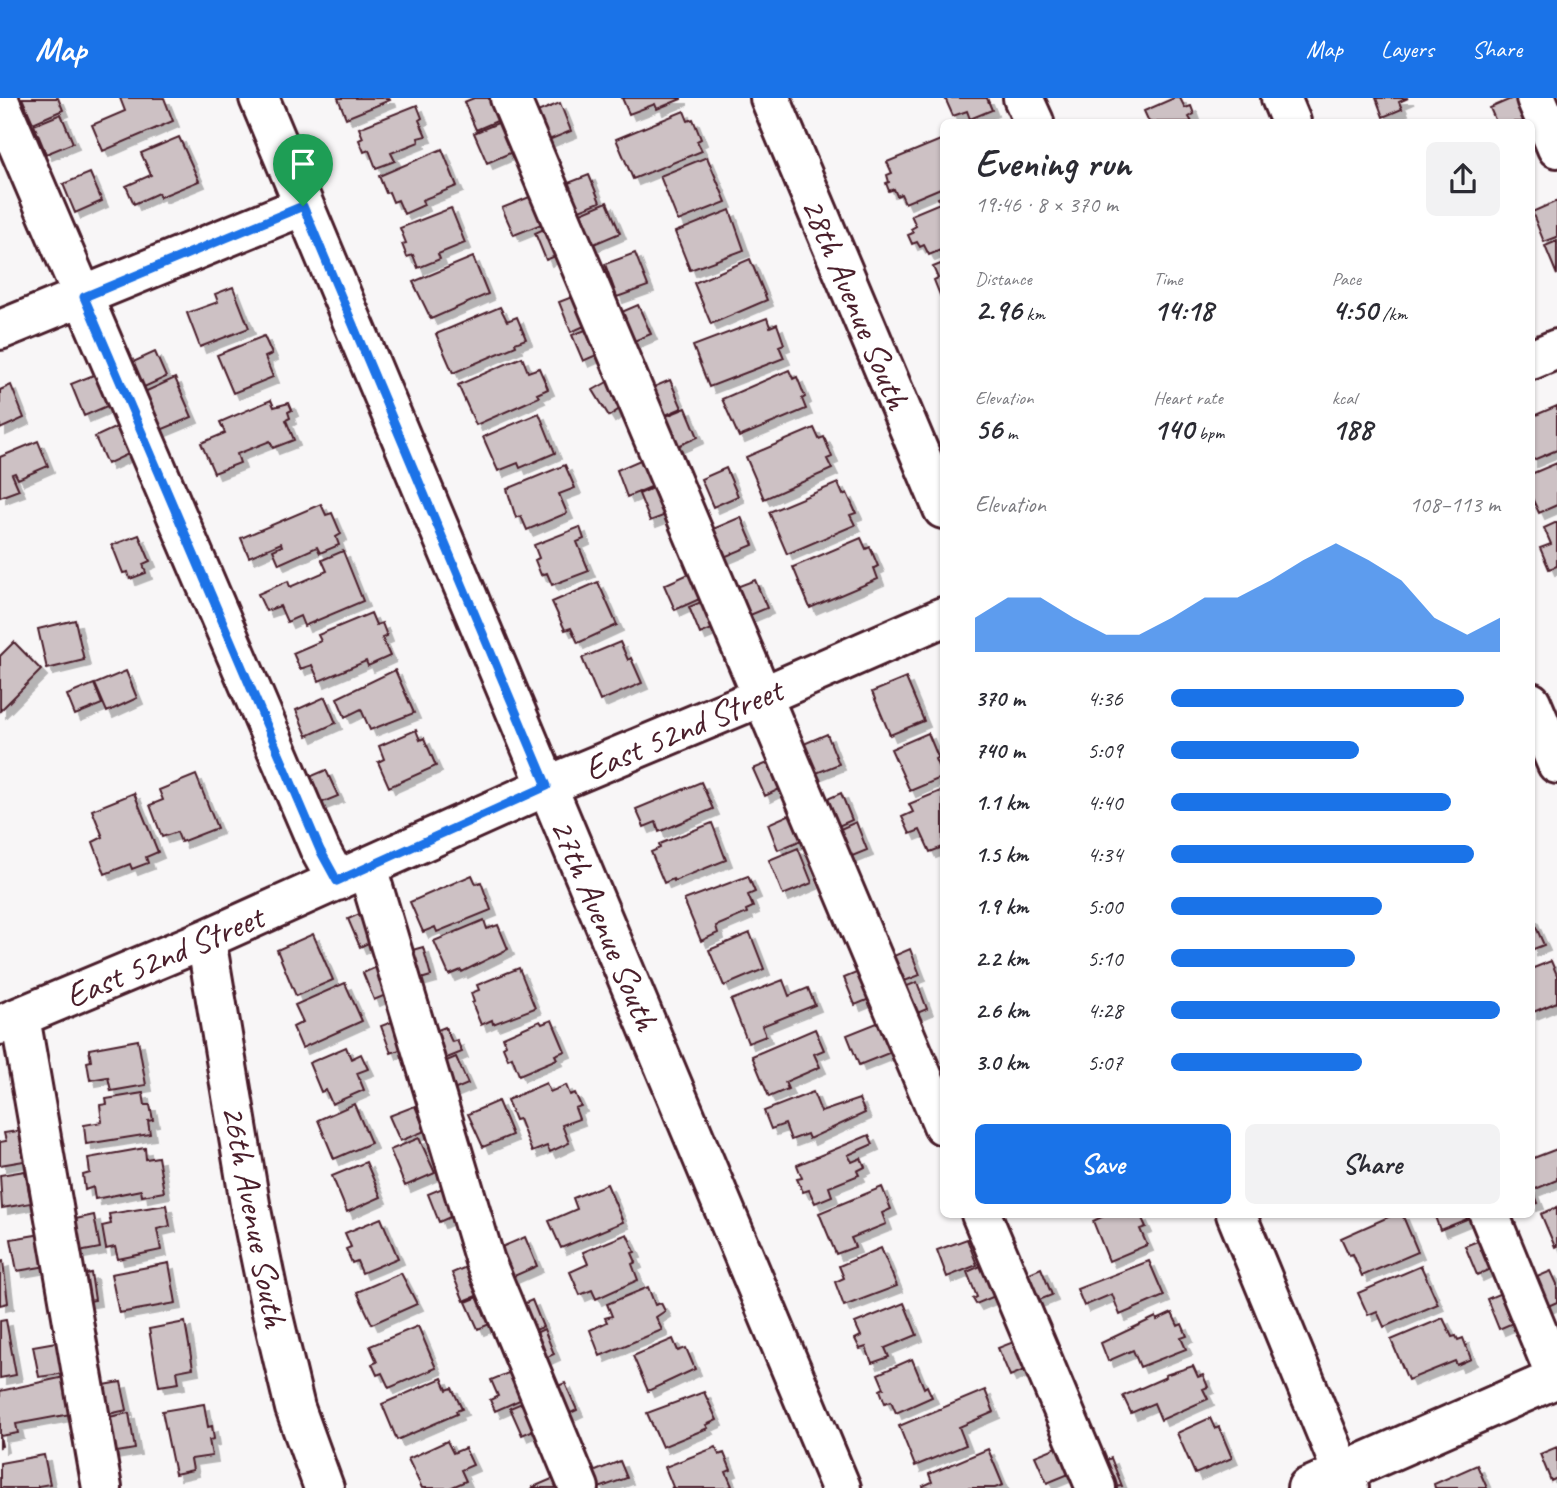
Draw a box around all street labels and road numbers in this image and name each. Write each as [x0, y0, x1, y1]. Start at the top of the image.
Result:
street label: 28th Avenue South [791, 190, 921, 418]
street label: East 52nd Street [577, 666, 792, 791]
street label: 27th Avenue South [540, 811, 670, 1039]
street label: East 52nd Street [58, 893, 273, 1018]
street label: 26th Avenue South [211, 1101, 299, 1333]

